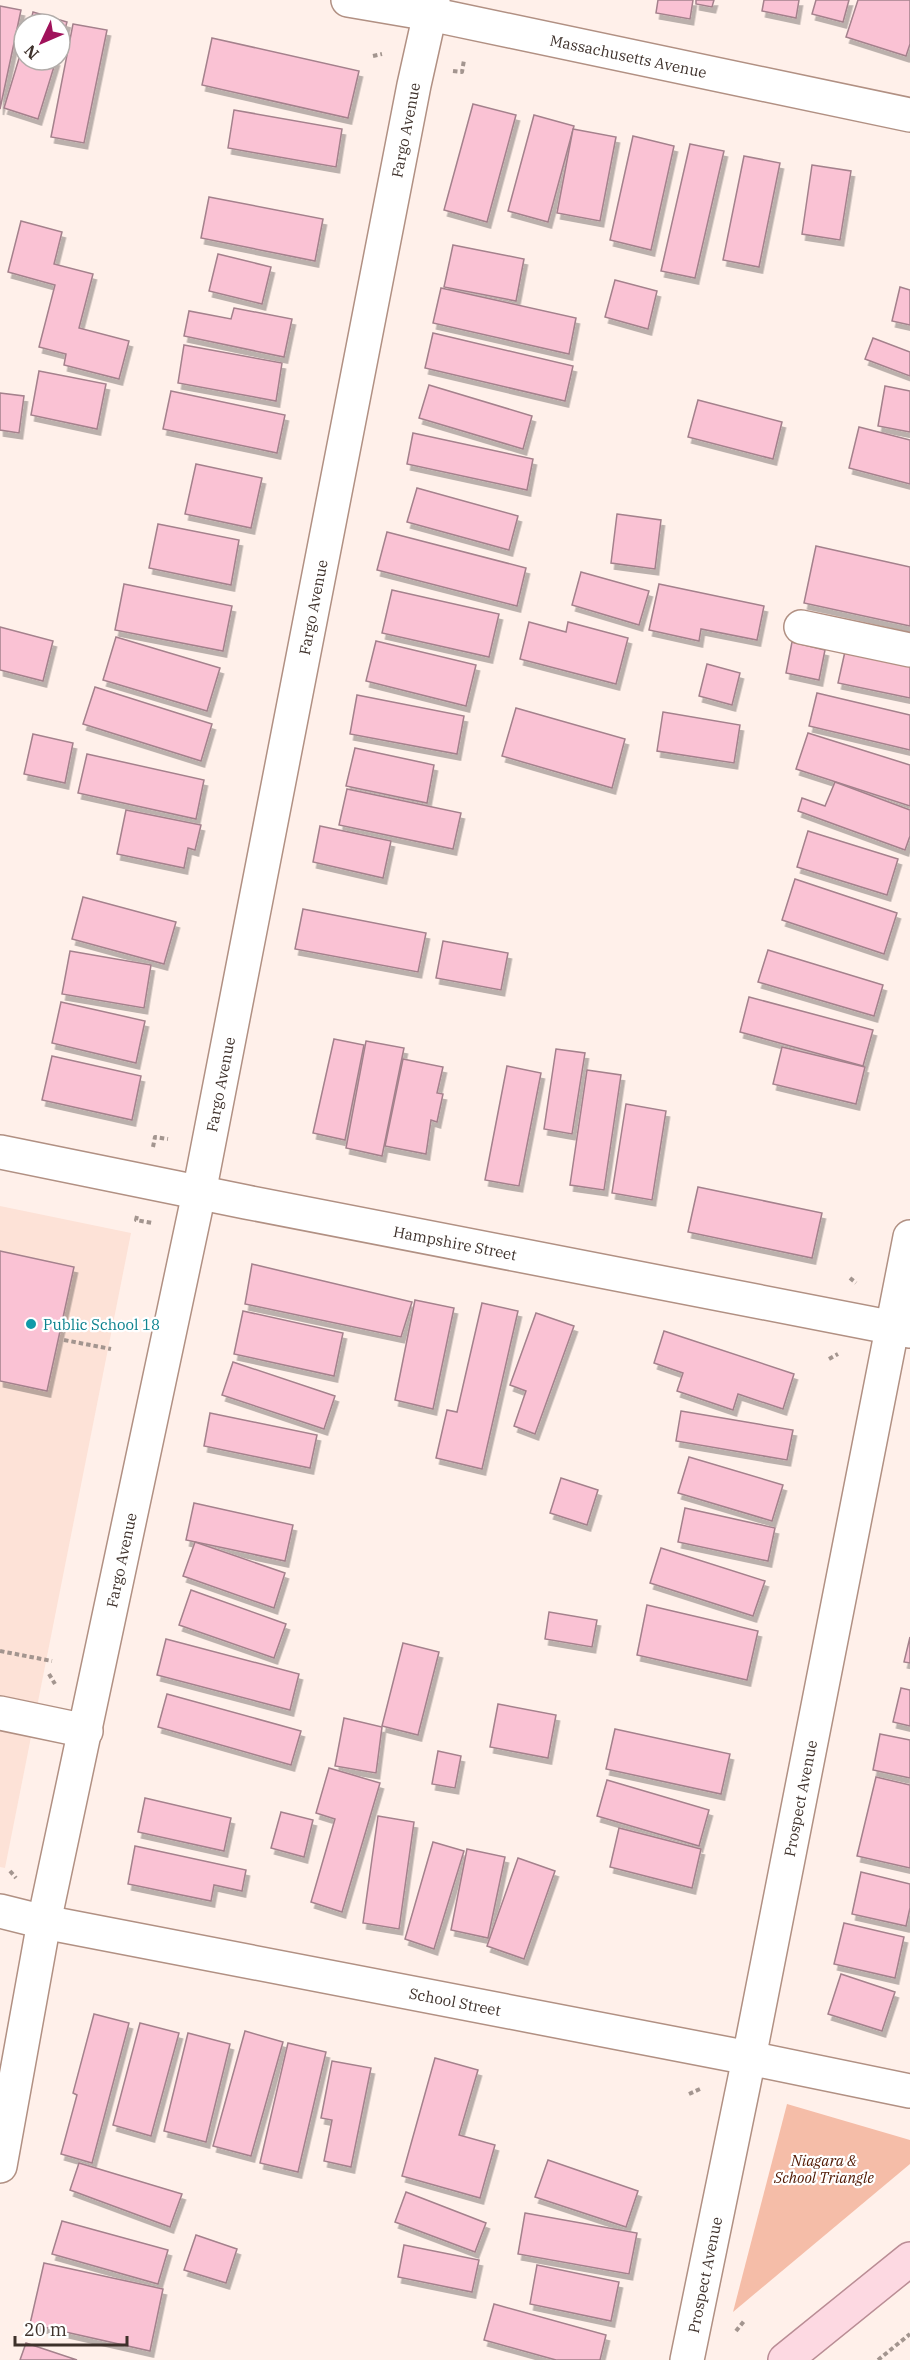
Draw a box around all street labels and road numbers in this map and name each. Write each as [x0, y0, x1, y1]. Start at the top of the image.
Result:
street label: Massachusetts Avenue [548, 30, 709, 82]
street label: Fargo Avenue [387, 81, 424, 179]
street label: Fargo Avenue [294, 558, 331, 656]
street label: Fargo Avenue [202, 1035, 239, 1133]
street label: Hampshire Street [392, 1221, 518, 1264]
street label: Fargo Avenue [102, 1511, 140, 1609]
street label: Prospect Avenue [779, 1738, 821, 1858]
street label: School Street [408, 1983, 503, 2019]
street label: Prospect Avenue [683, 2215, 726, 2335]

